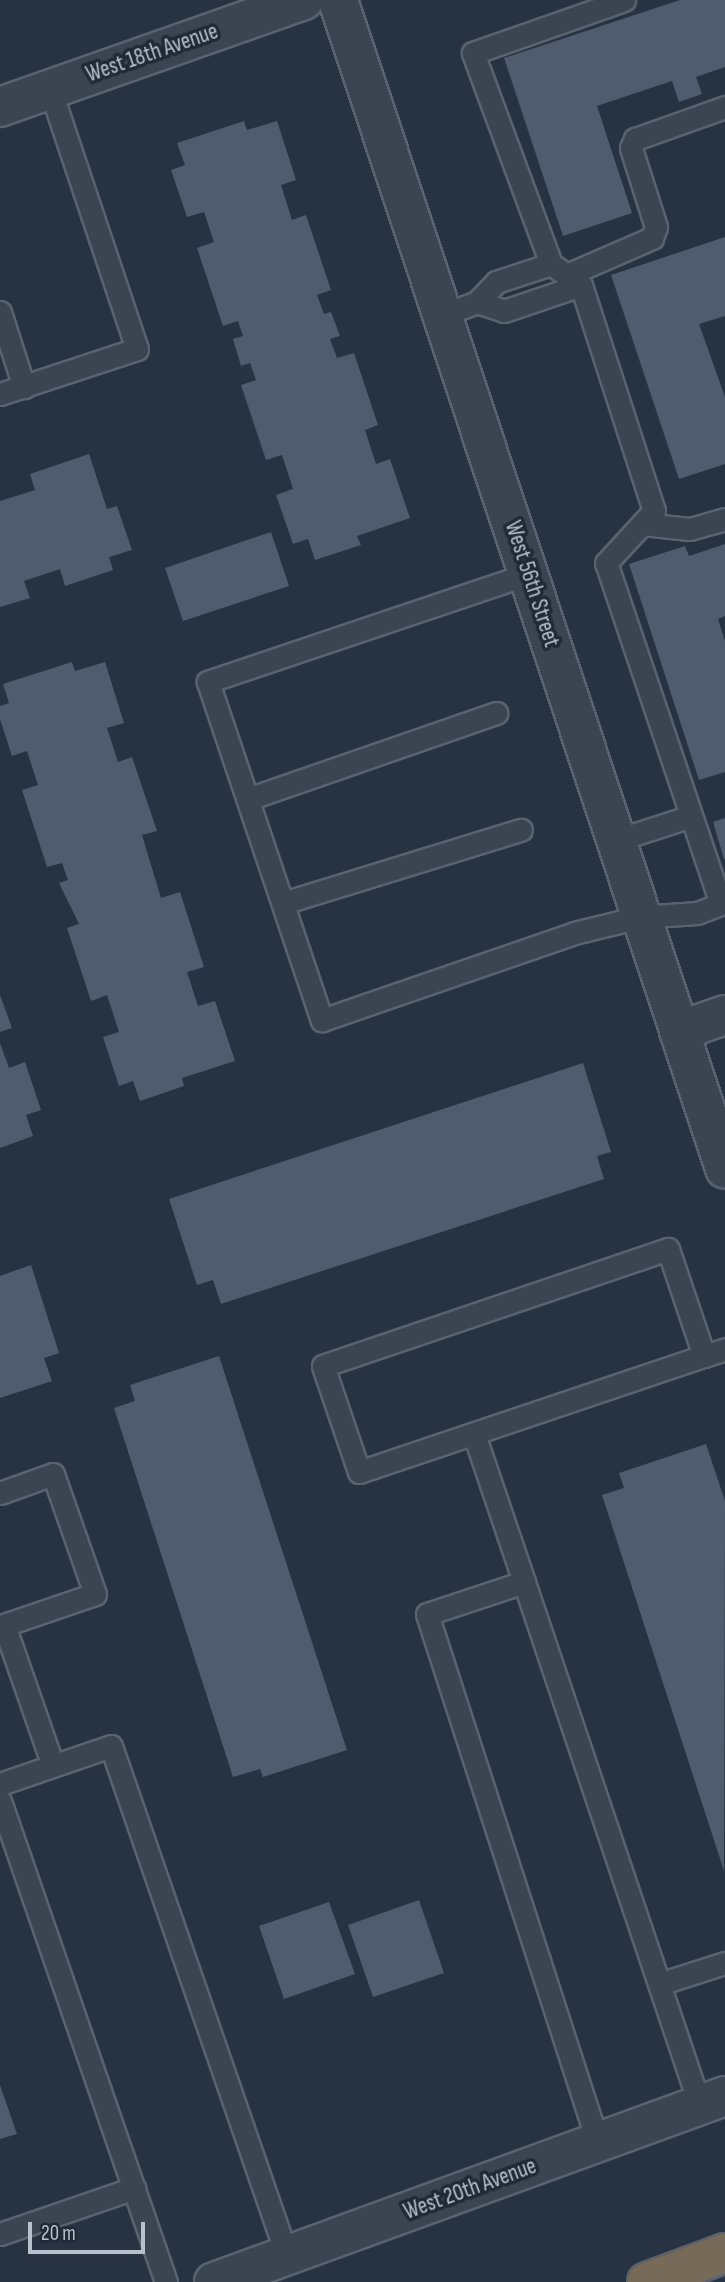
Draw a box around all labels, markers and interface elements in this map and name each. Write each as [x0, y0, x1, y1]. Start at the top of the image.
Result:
street label: West 18th Avenue [82, 18, 222, 88]
street label: West 56th Street [499, 517, 565, 651]
street label: West 20th Avenue [400, 2152, 540, 2226]
scale bar [32, 2208, 149, 2252]
text: 20 m [41, 2221, 76, 2246]

